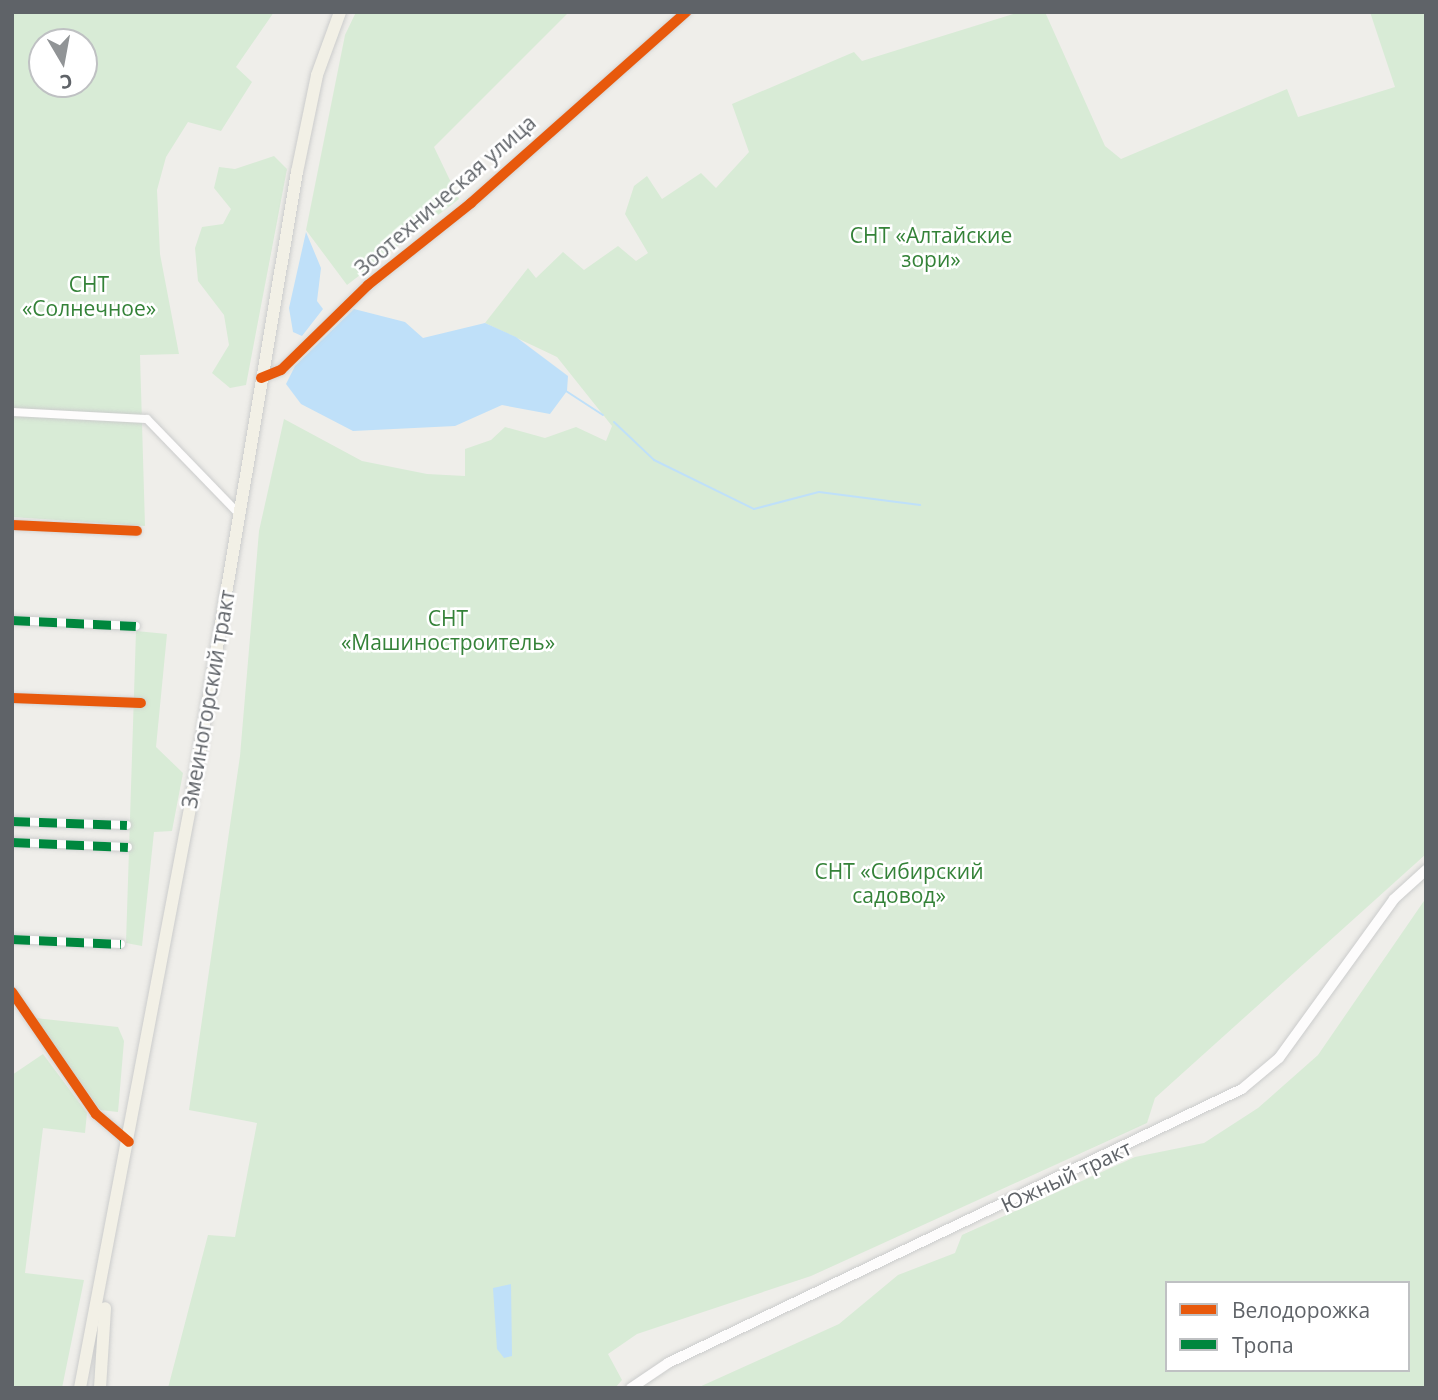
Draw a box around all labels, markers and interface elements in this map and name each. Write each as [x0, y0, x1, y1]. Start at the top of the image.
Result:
north arrow [28, 28, 98, 98]
text: С [58, 68, 75, 96]
street label: Зоотехническая улица [349, 109, 541, 281]
park label: СНТ «Алтайские зори» [850, 222, 1012, 272]
park label: СНТ «Солнечное» [22, 271, 156, 321]
street label: Змеиногорский тракт [176, 588, 240, 810]
park label: СНТ «Машиностроитель» [341, 605, 555, 655]
park label: СНТ «Сибирский садовод» [814, 858, 984, 908]
street label: Южный тракт [997, 1135, 1135, 1217]
legend [1165, 1281, 1410, 1372]
text: Велодорожка [1232, 1296, 1370, 1324]
text: Тропа [1232, 1331, 1294, 1359]

